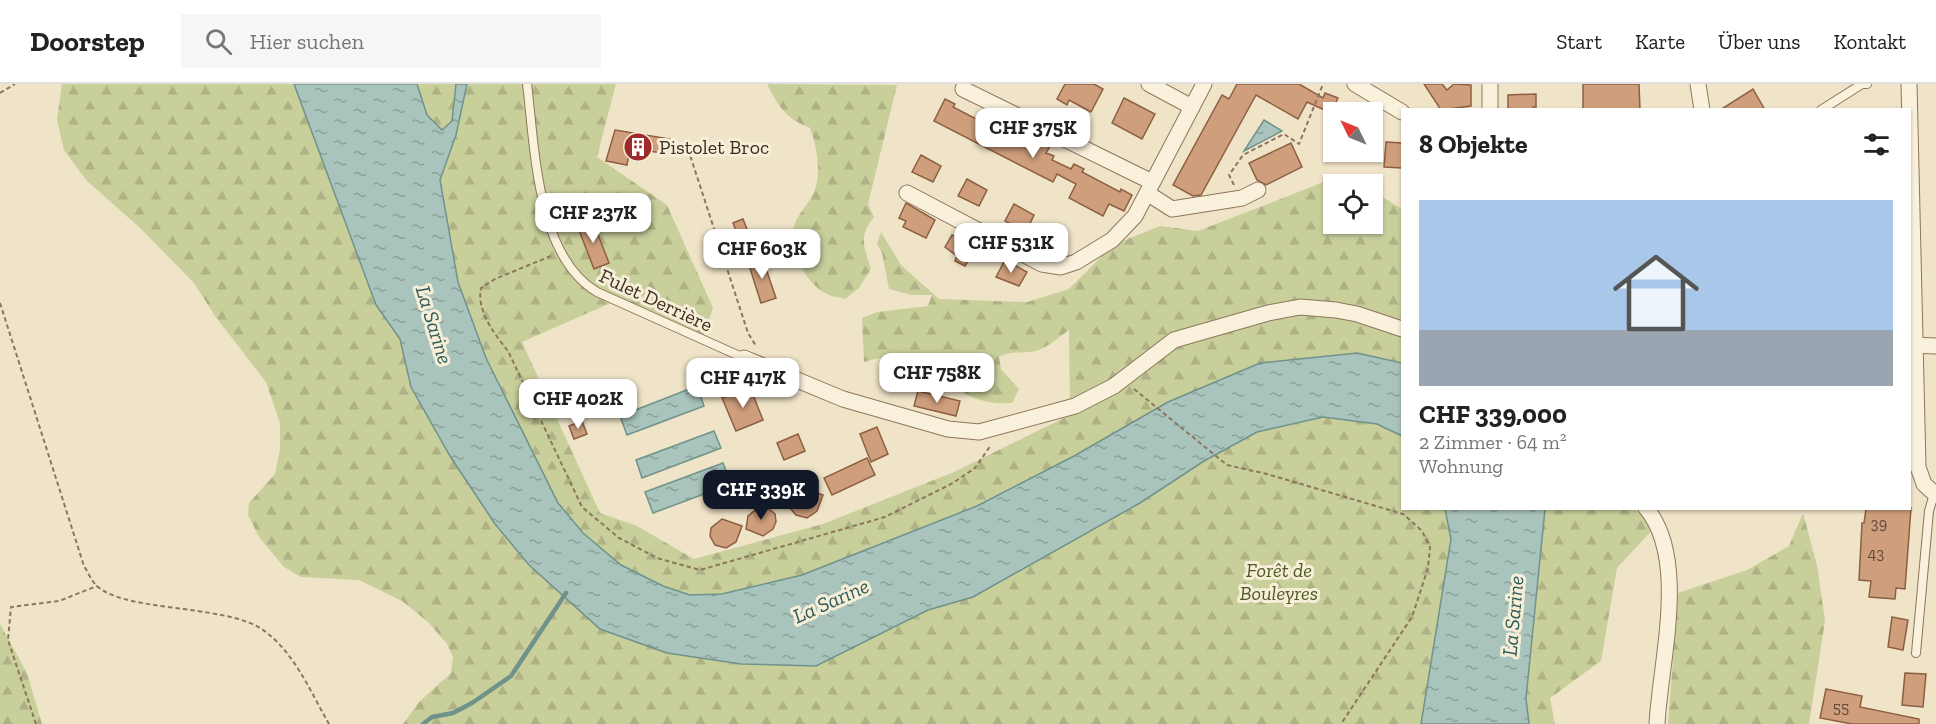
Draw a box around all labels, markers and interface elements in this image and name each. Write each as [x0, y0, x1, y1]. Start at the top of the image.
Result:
search box [181, 14, 601, 68]
text: Doorstep [30, 25, 145, 58]
icon: search [202, 25, 235, 58]
text: Hier suchen [250, 28, 364, 55]
text: Start [1556, 29, 1602, 54]
text: Karte [1635, 29, 1685, 54]
text: Über uns [1718, 29, 1800, 54]
text: Kontakt [1833, 29, 1906, 54]
north arrow [1323, 102, 1383, 162]
map controls [1323, 102, 1383, 234]
pin: CHF 375K [971, 108, 1095, 159]
text: CHF 375K [989, 115, 1077, 139]
text: 8 Objekte [1419, 128, 1527, 160]
icon: filters [1860, 128, 1893, 161]
building icon: Pistolet Broc [622, 131, 654, 163]
place label: Pistolet Broc [659, 135, 769, 159]
button: locate [1323, 174, 1383, 234]
pin: CHF 237K [531, 193, 655, 244]
text: CHF 237K [549, 200, 637, 224]
pin: CHF 531K [949, 223, 1073, 274]
pin: CHF 603K [700, 229, 824, 280]
text: CHF 531K [968, 230, 1054, 254]
text: CHF 603K [717, 236, 807, 260]
icon: home [1602, 239, 1710, 347]
street label: Fulet Derrière [596, 263, 716, 337]
water label: La Sarine [411, 283, 458, 367]
pin: CHF 758K [875, 353, 999, 404]
pin: CHF 417K [681, 358, 805, 409]
text: CHF 758K [893, 360, 981, 384]
text: CHF 417K [700, 365, 786, 389]
pin: CHF 402K [516, 379, 640, 430]
text: CHF 402K [533, 386, 623, 410]
text: CHF 339,000 [1419, 398, 1567, 430]
text: 2 Zimmer · 64 m² [1419, 430, 1567, 454]
text: Wohnung [1419, 454, 1503, 478]
pin: CHF 339K [699, 470, 823, 521]
text: CHF 339K [717, 477, 805, 501]
house number: 39 [1871, 514, 1887, 533]
house number: 43 [1868, 544, 1884, 563]
park label: Forêt de Bouleyres [1240, 558, 1318, 605]
water label: La Sarine [789, 573, 873, 628]
water label: La Sarine [1497, 575, 1528, 657]
house number: 55 [1833, 698, 1849, 717]

